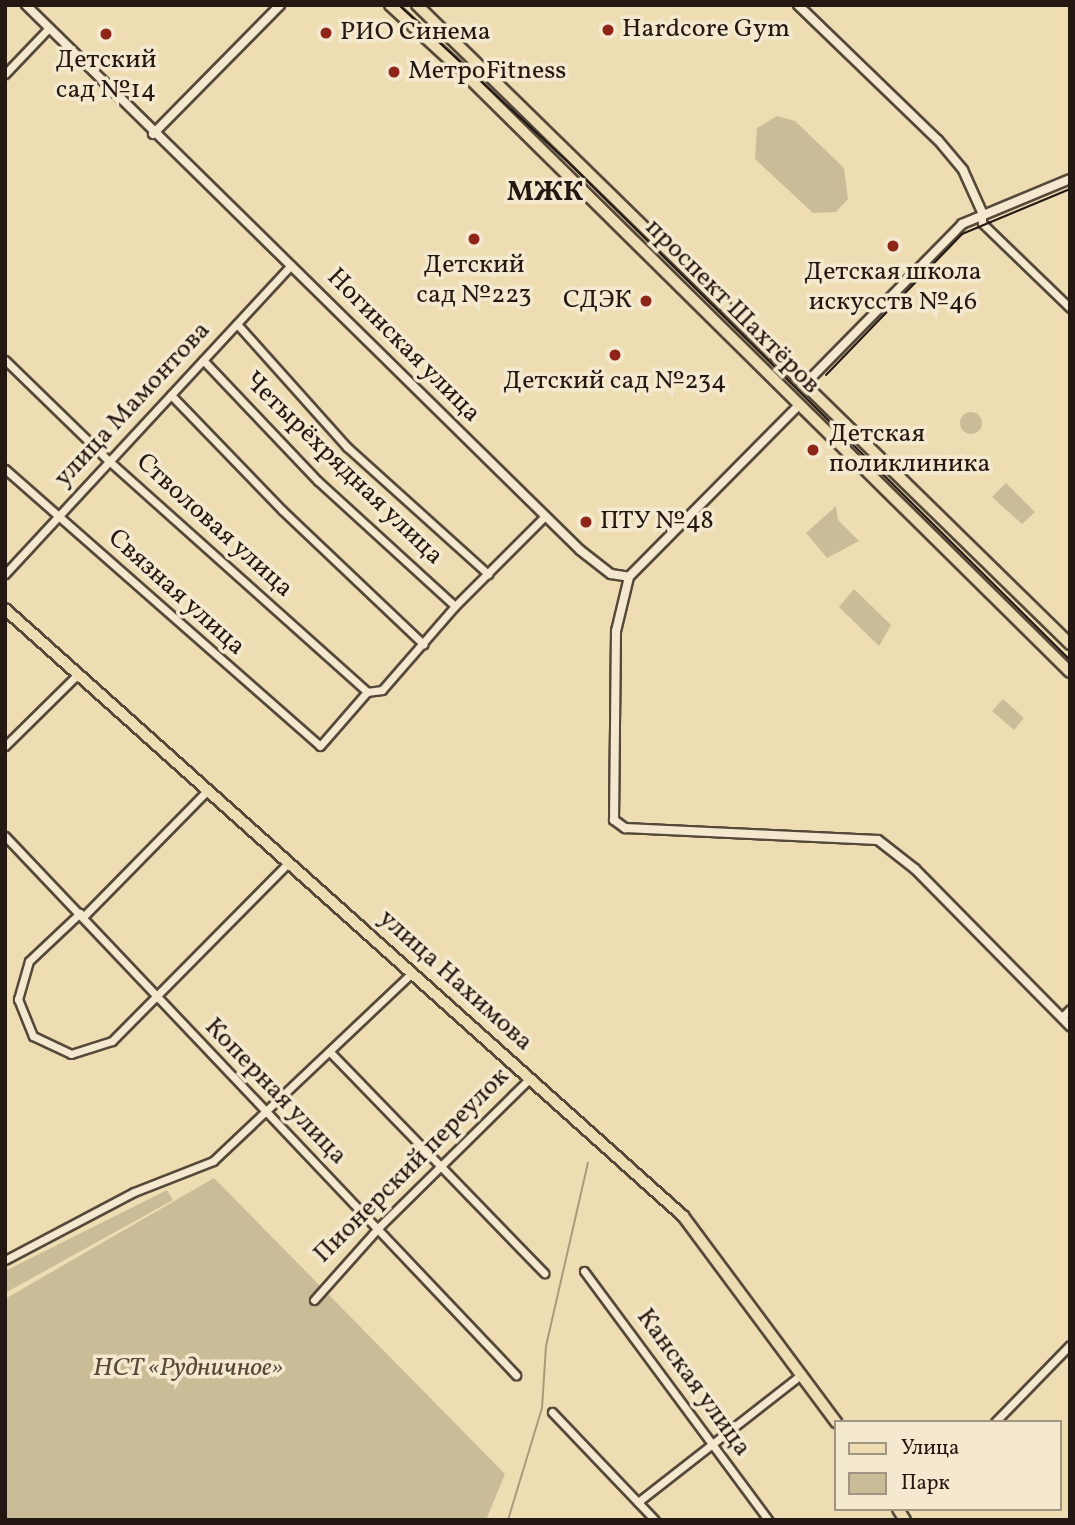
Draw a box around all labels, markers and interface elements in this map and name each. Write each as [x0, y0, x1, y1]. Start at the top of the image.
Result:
place label: Hardcore Gym [622, 14, 790, 46]
place label: РИО Синема [340, 17, 491, 49]
marker: Hardcore Gym [600, 22, 616, 38]
marker: РИО Синема [318, 25, 334, 41]
marker: Детский сад №14 [98, 26, 114, 42]
place label: Детский сад №14 [55, 45, 157, 106]
place label: МетроFitness [408, 56, 566, 88]
marker: МетроFitness [386, 64, 402, 80]
district label: МЖК [507, 176, 583, 210]
street label: проспект Шахтёров [638, 213, 826, 401]
marker: Детский сад №223 [466, 231, 482, 247]
marker: Детская школа искусств №46 [885, 238, 901, 254]
place label: Детский сад №223 [416, 250, 532, 312]
place label: Детская школа искусств №46 [804, 257, 982, 318]
street label: Ногинская улица [319, 262, 487, 430]
place label: СДЭК [563, 285, 632, 317]
marker: СДЭК [638, 293, 654, 309]
street label: улица Мамонтова [48, 316, 218, 494]
marker: Детский сад №234 [607, 347, 623, 363]
street label: Четырёхрядная улица [237, 366, 449, 572]
place label: Детский сад №234 [503, 366, 727, 398]
place label: Детская поликлиника [829, 419, 990, 480]
marker: Детская поликлиника [803, 440, 823, 460]
street label: Стволовая улица [129, 447, 299, 605]
place label: ПТУ №48 [600, 506, 714, 538]
marker: ПТУ №48 [578, 514, 594, 530]
street label: Связная улица [101, 523, 251, 663]
street label: улица Нахимова [371, 903, 539, 1059]
street label: Коперная улица [197, 1012, 353, 1172]
street label: Пионерский переулок [308, 1062, 516, 1270]
street label: Канская улица [629, 1303, 757, 1463]
park label: НСТ «Рудничное» [93, 1353, 283, 1385]
legend [834, 1420, 1061, 1511]
text: Улица [901, 1434, 959, 1463]
text: Парк [901, 1469, 950, 1498]

